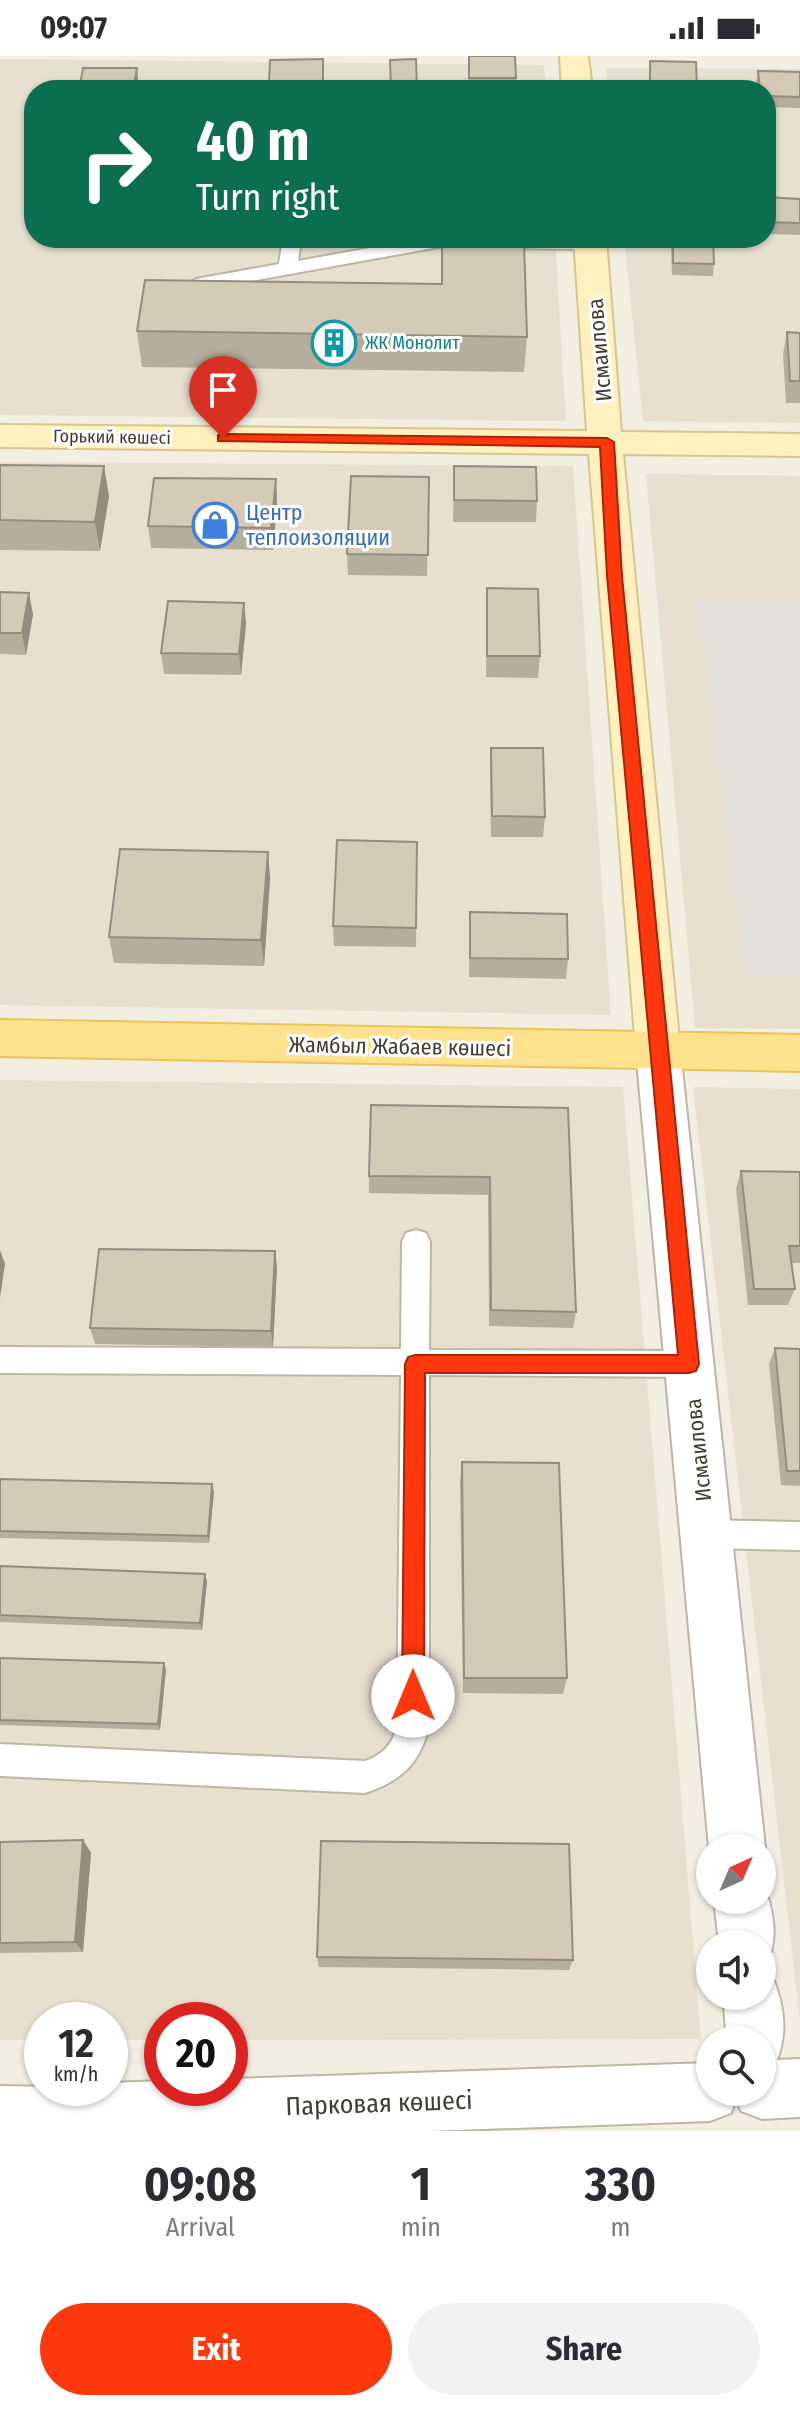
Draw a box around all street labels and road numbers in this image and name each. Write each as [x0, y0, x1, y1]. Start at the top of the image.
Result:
street label: Исмаилова [582, 297, 617, 403]
street label: Горький көшесі [53, 425, 171, 449]
street label: Жамбыл Жабаев көшесі [289, 1031, 511, 1062]
street label: Исмаилова [680, 1397, 717, 1503]
street label: Парковая көшесі [285, 2085, 473, 2122]

